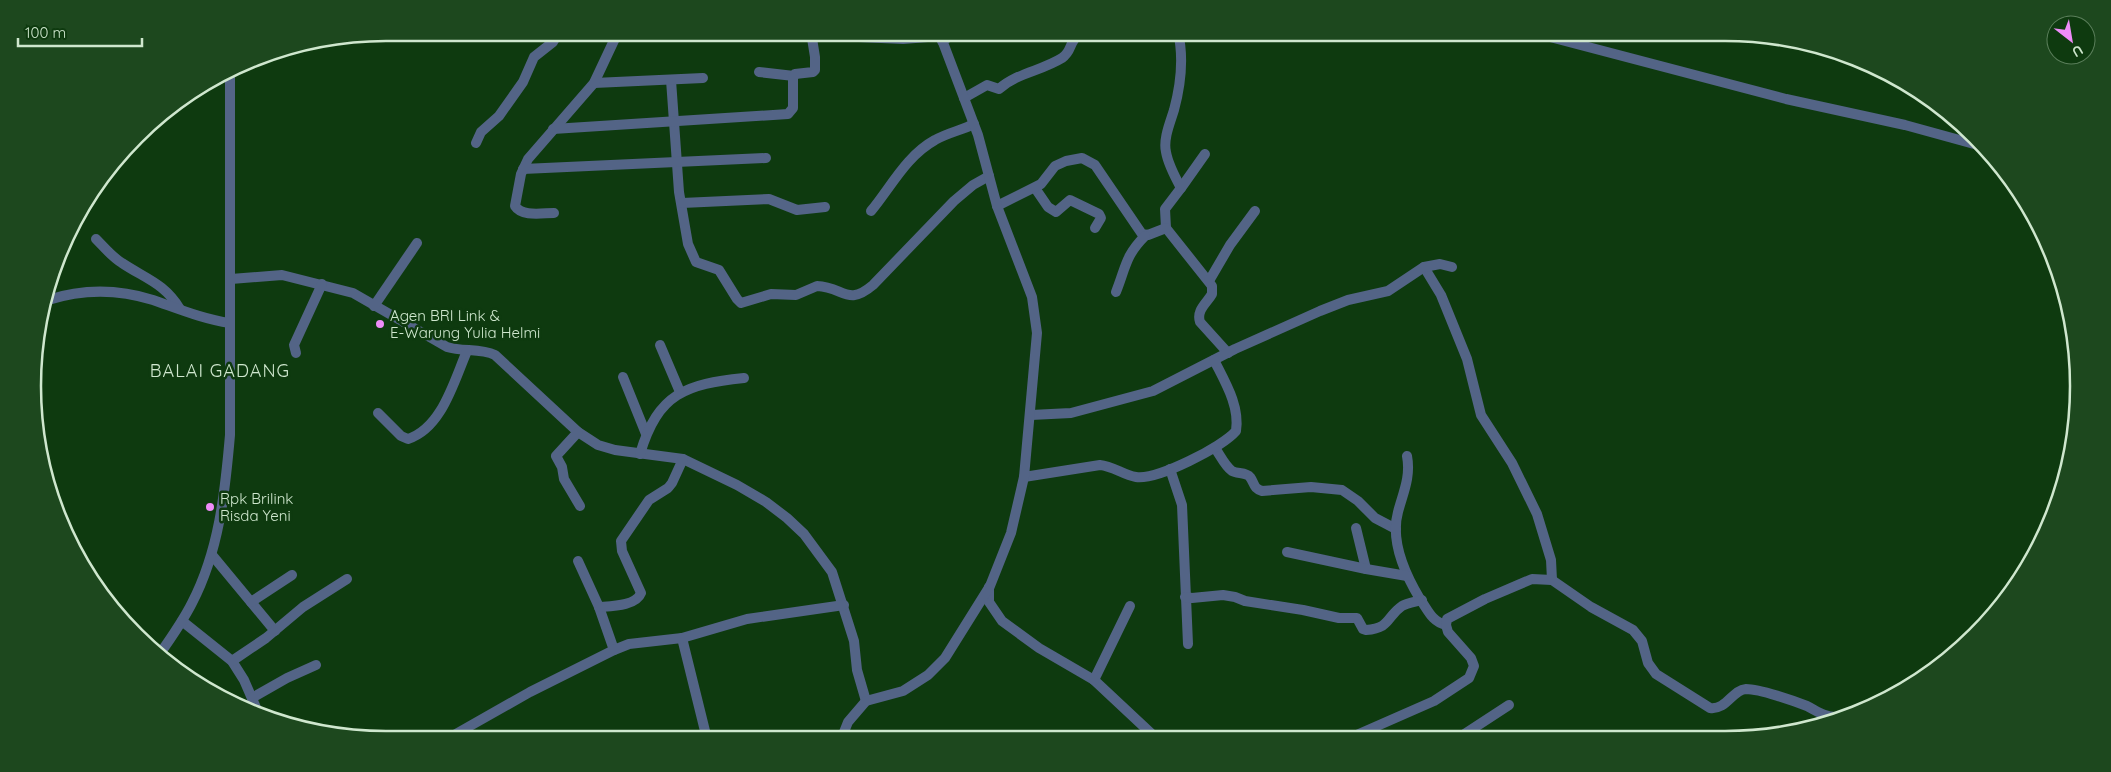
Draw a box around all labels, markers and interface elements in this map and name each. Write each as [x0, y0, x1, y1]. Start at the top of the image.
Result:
scale bar [18, 15, 141, 47]
north arrow [2046, 15, 2096, 65]
text: 100 m [25, 23, 66, 42]
text: U [2069, 41, 2087, 61]
place label: Agen BRI Link & E-Warung Yulia Helmi [390, 306, 540, 342]
marker: Agen BRI Link & E-Warung Yulia Helmi [374, 318, 386, 330]
district label: BALAI GADANG [150, 359, 290, 382]
place label: Rpk Brilink Risda Yeni [220, 489, 293, 525]
marker: Rpk Brilink Risda Yeni [204, 501, 216, 513]

